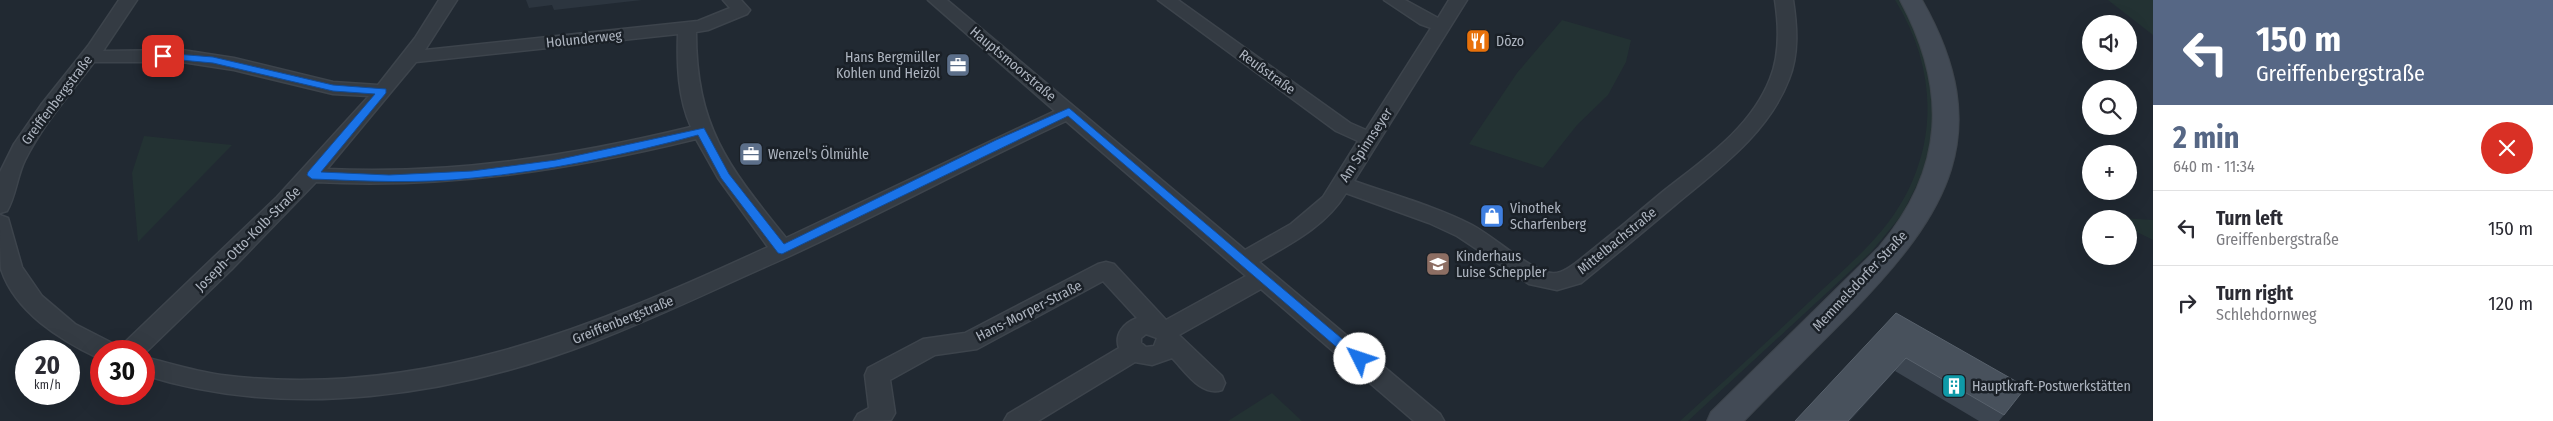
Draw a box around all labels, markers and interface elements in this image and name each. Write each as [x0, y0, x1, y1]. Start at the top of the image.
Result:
map controls [2082, 15, 2137, 265]
button: sound [2082, 15, 2137, 70]
text: 150 m [2256, 18, 2341, 60]
icon: left [2173, 20, 2238, 85]
street label: Hauptsmoorstraße [966, 23, 1060, 105]
street label: Holunderweg [545, 27, 623, 51]
restaurant icon: Dōzo [1465, 28, 1491, 54]
place label: Dōzo [1496, 33, 1524, 50]
pin [142, 35, 184, 77]
icon: arrive [149, 42, 177, 70]
street label: Reußstraße [1236, 46, 1299, 98]
place label: Hans Bergmüller Kohlen und Heizöl [836, 49, 940, 82]
street label: Greiffenbergstraße [18, 52, 96, 148]
office icon: Hans Bergmüller Kohlen und Heizöl [945, 52, 971, 78]
text: Greiffenbergstraße [2256, 60, 2425, 87]
button: search [2082, 80, 2137, 135]
street label: Am Spinnseyer [1336, 105, 1396, 185]
text: 2 min [2173, 120, 2240, 156]
button: close [2481, 122, 2533, 174]
office icon: Wenzel's Ölmühle [738, 141, 764, 167]
place label: Wenzel's Ölmühle [768, 145, 869, 163]
button: + [2082, 145, 2137, 200]
text: 640 m · 11:34 [2173, 157, 2255, 176]
street label: Joseph-Otto-Kolb-Straße [192, 183, 304, 295]
place label: Vinothek Scharfenberg [1510, 200, 1587, 233]
shop icon: Vinothek Scharfenberg [1479, 203, 1505, 229]
street label: Mittelbachstraße [1574, 204, 1660, 278]
text: Turn left [2216, 207, 2283, 230]
button: − [2082, 210, 2137, 265]
icon: left [2173, 214, 2201, 242]
text: 150 m [2488, 217, 2533, 240]
street label: Memmelsdorfer Straße [1809, 227, 1911, 335]
text: Greiffenbergstraße [2216, 230, 2339, 249]
place label: Kinderhaus Luise Scheppler [1456, 248, 1547, 281]
school or university icon: Kinderhaus Luise Scheppler [1425, 251, 1451, 277]
street label: Hans-Morper-Straße [973, 277, 1085, 345]
text: Turn right [2216, 282, 2293, 305]
icon: right [2173, 289, 2201, 317]
street label: Greiffenbergstraße [570, 292, 676, 348]
text: 120 m [2488, 292, 2533, 315]
text: Schlehdornweg [2216, 305, 2317, 324]
position arrow [1333, 332, 1385, 384]
speed limit sign: 30 [90, 340, 155, 405]
text: 20 [35, 351, 60, 381]
building icon: Hauptkraft-Postwerkstätten [1941, 373, 1967, 399]
text: km/h [34, 378, 61, 392]
place label: Hauptkraft-Postwerkstätten [1972, 378, 2131, 395]

